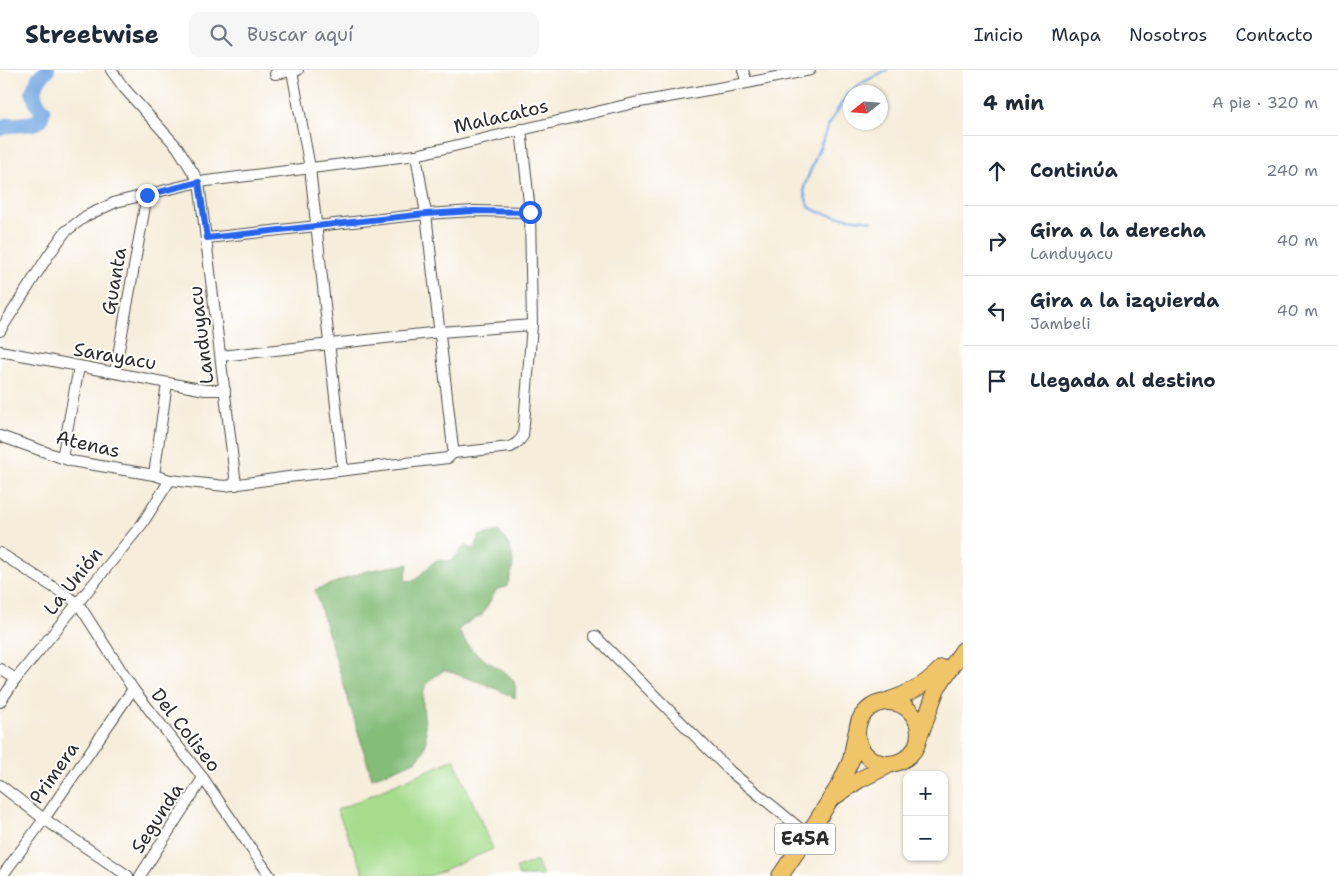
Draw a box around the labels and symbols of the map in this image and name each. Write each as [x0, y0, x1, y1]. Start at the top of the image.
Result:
north arrow [843, 85, 888, 130]
street label: Malacatos [451, 93, 551, 139]
route end [136, 184, 159, 207]
route start [519, 201, 542, 224]
street label: Guanta [96, 245, 132, 317]
street label: Landuyacu [183, 284, 219, 386]
street label: Sarayacu [72, 336, 158, 376]
street label: Atenas [54, 425, 122, 463]
street label: La Unión [38, 542, 108, 620]
street label: Del Coliseo [146, 683, 226, 777]
street label: Primera [24, 737, 85, 809]
street label: Segunda [125, 778, 189, 858]
road number: E45A [775, 824, 835, 854]

